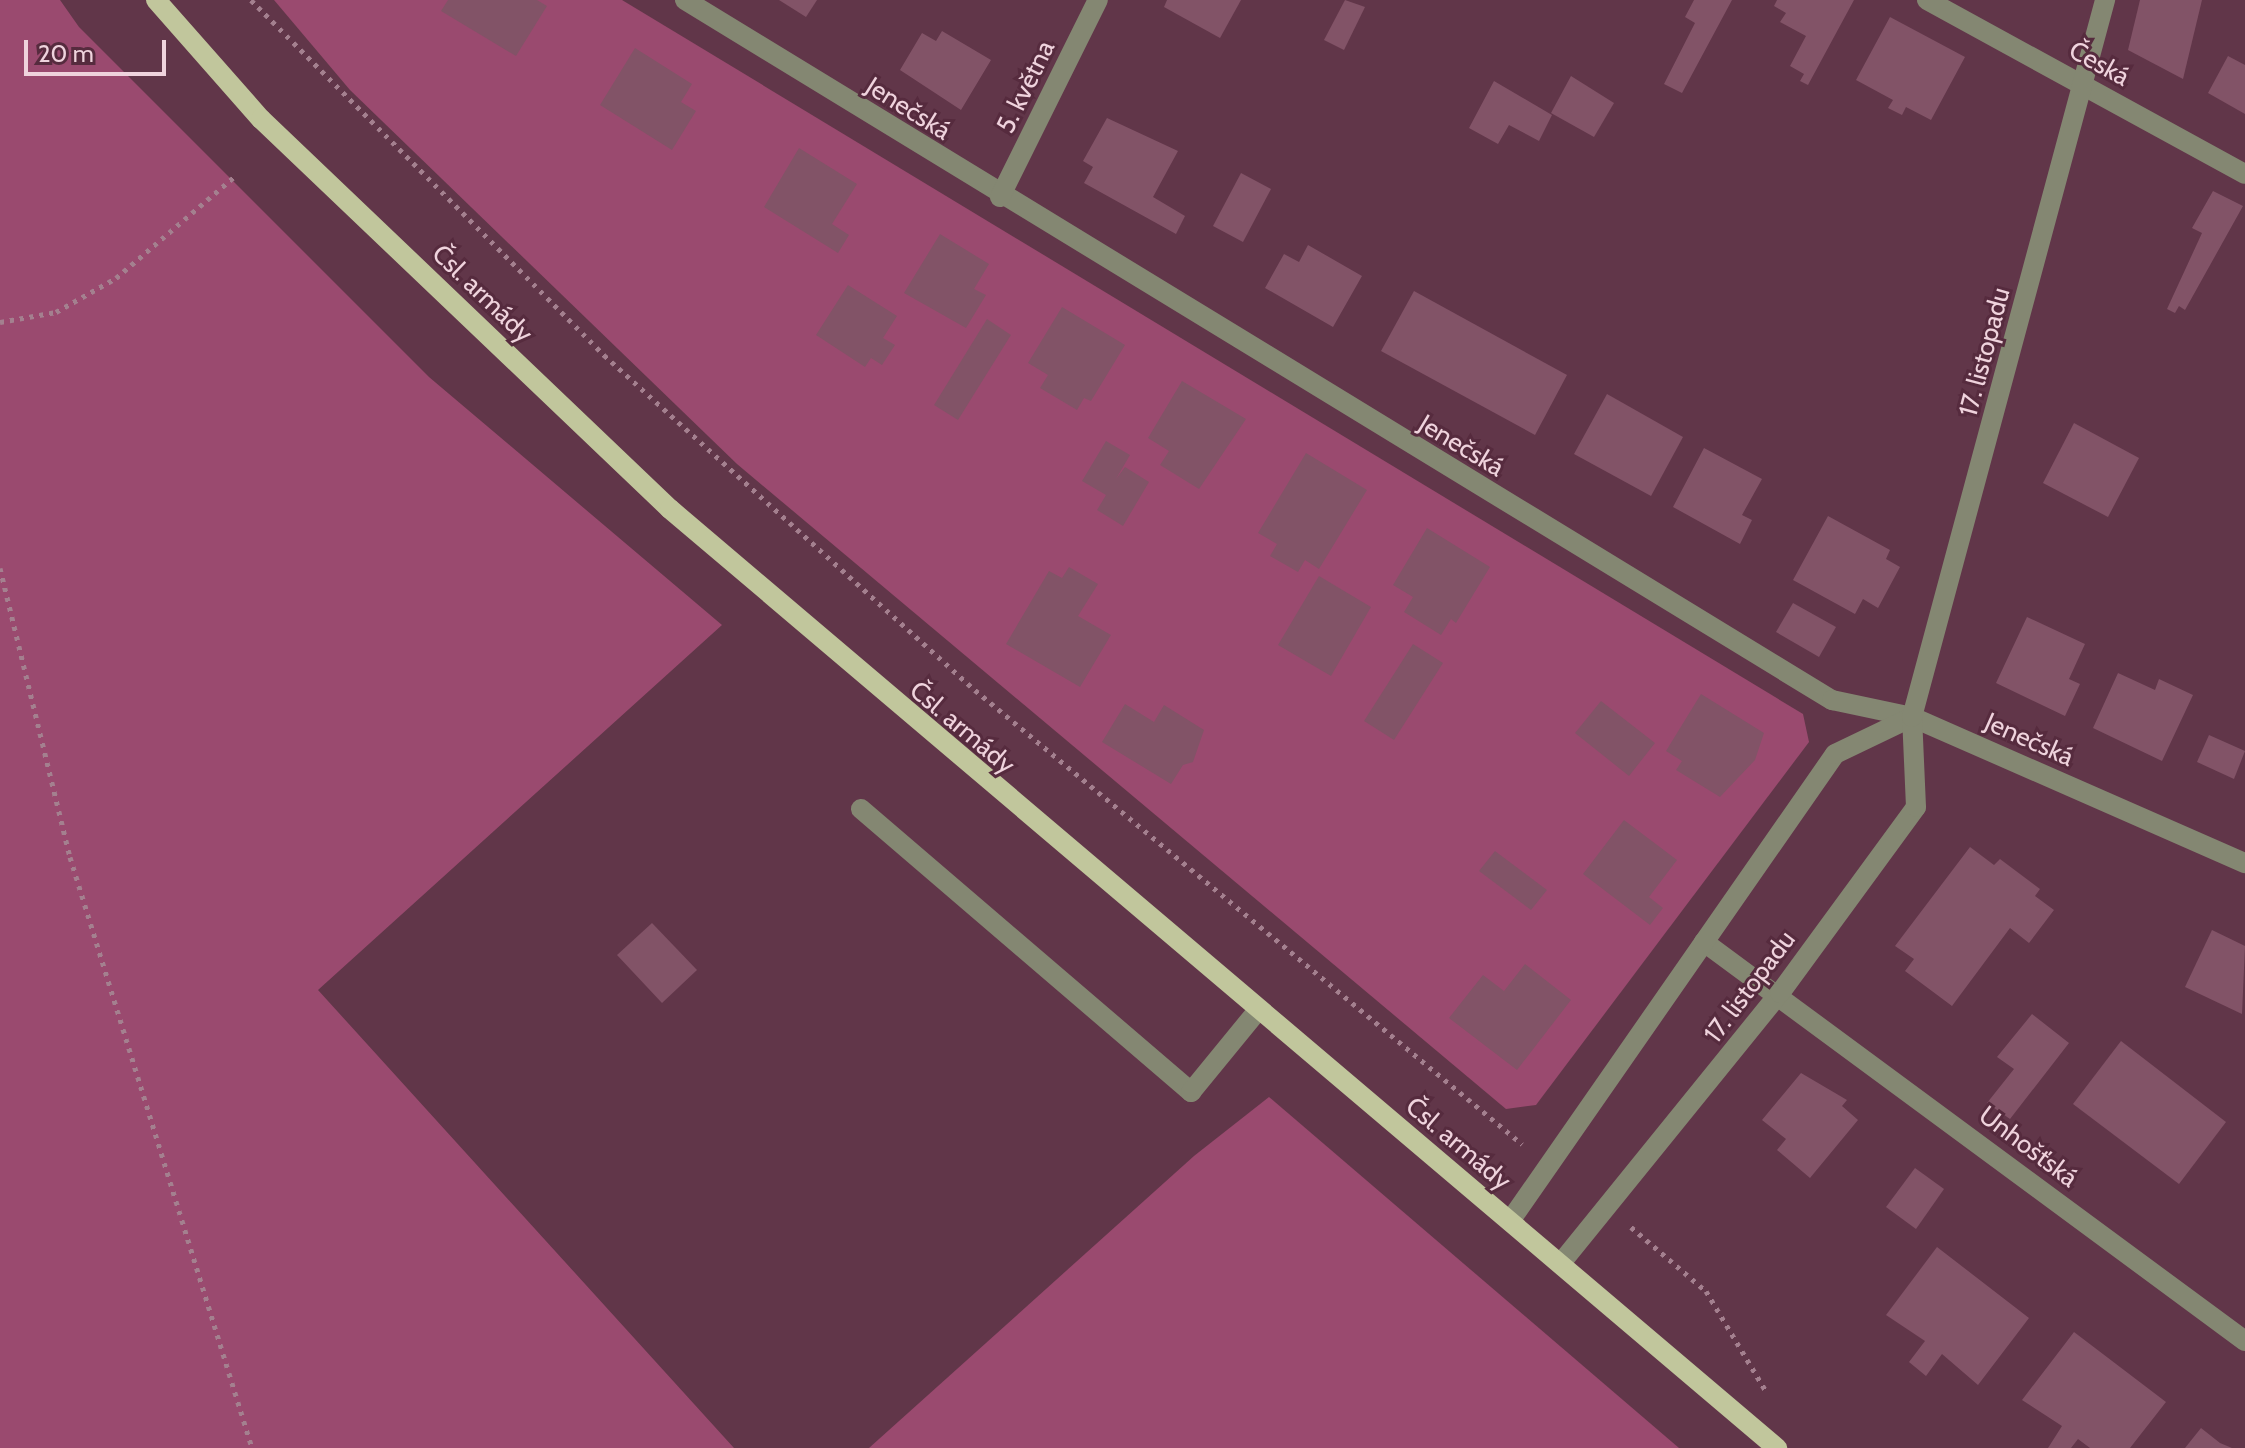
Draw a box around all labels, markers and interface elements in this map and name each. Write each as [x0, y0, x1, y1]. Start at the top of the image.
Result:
scale bar [28, 24, 170, 74]
street label: Česká [2063, 35, 2135, 93]
street label: 5. května [990, 36, 1062, 138]
text: 20 m [38, 39, 94, 68]
street label: Jenečská [860, 71, 956, 147]
street label: Čsl. armády [425, 238, 539, 350]
street label: 17. listopadu [1953, 284, 2017, 420]
street label: Jenečská [1413, 408, 1509, 484]
street label: Čsl. armády [903, 675, 1021, 781]
street label: Jenečská [1980, 707, 2078, 773]
street label: 17. listopadu [1698, 925, 1802, 1049]
street label: Čsl. armády [1399, 1091, 1517, 1197]
street label: Unhošťská [1972, 1100, 2084, 1194]

